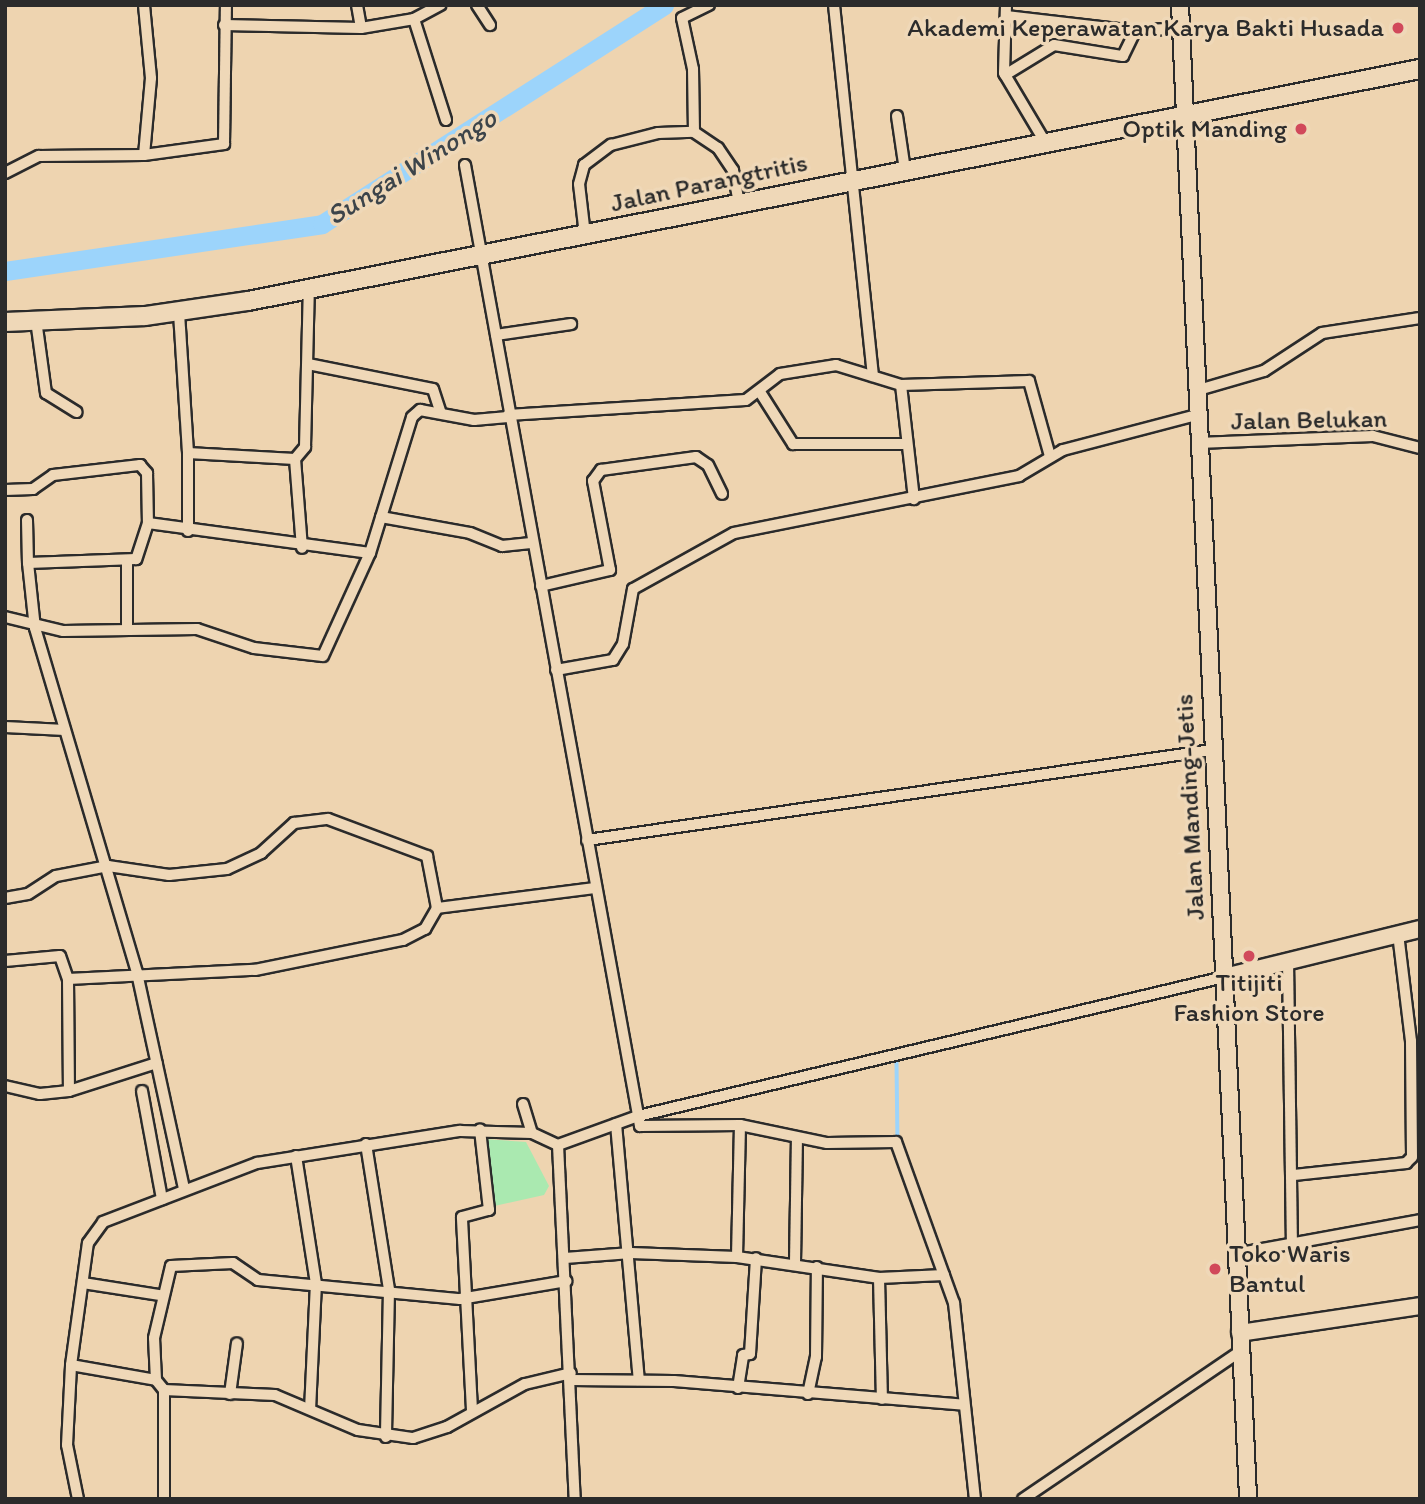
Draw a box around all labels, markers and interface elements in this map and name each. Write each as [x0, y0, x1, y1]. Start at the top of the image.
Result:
place label: Akademi Keperawatan Karya Bakti Husada [907, 12, 1384, 44]
marker: Akademi Keperawatan Karya Bakti Husada [1390, 20, 1406, 36]
water label: Sungai Winongo [320, 101, 502, 231]
place label: Optik Manding [1121, 113, 1287, 145]
marker: Optik Manding [1293, 121, 1309, 137]
street label: Jalan Parangtritis [609, 147, 809, 219]
street label: Jalan Belukan [1230, 403, 1388, 437]
street label: Jalan Manding-Jetis [1168, 693, 1212, 921]
marker: Titijiti Fashion Store [1241, 948, 1257, 964]
place label: Titijiti Fashion Store [1173, 967, 1325, 1028]
place label: Toko Waris Bantul [1229, 1238, 1350, 1300]
marker: Toko Waris Bantul [1207, 1261, 1223, 1277]

